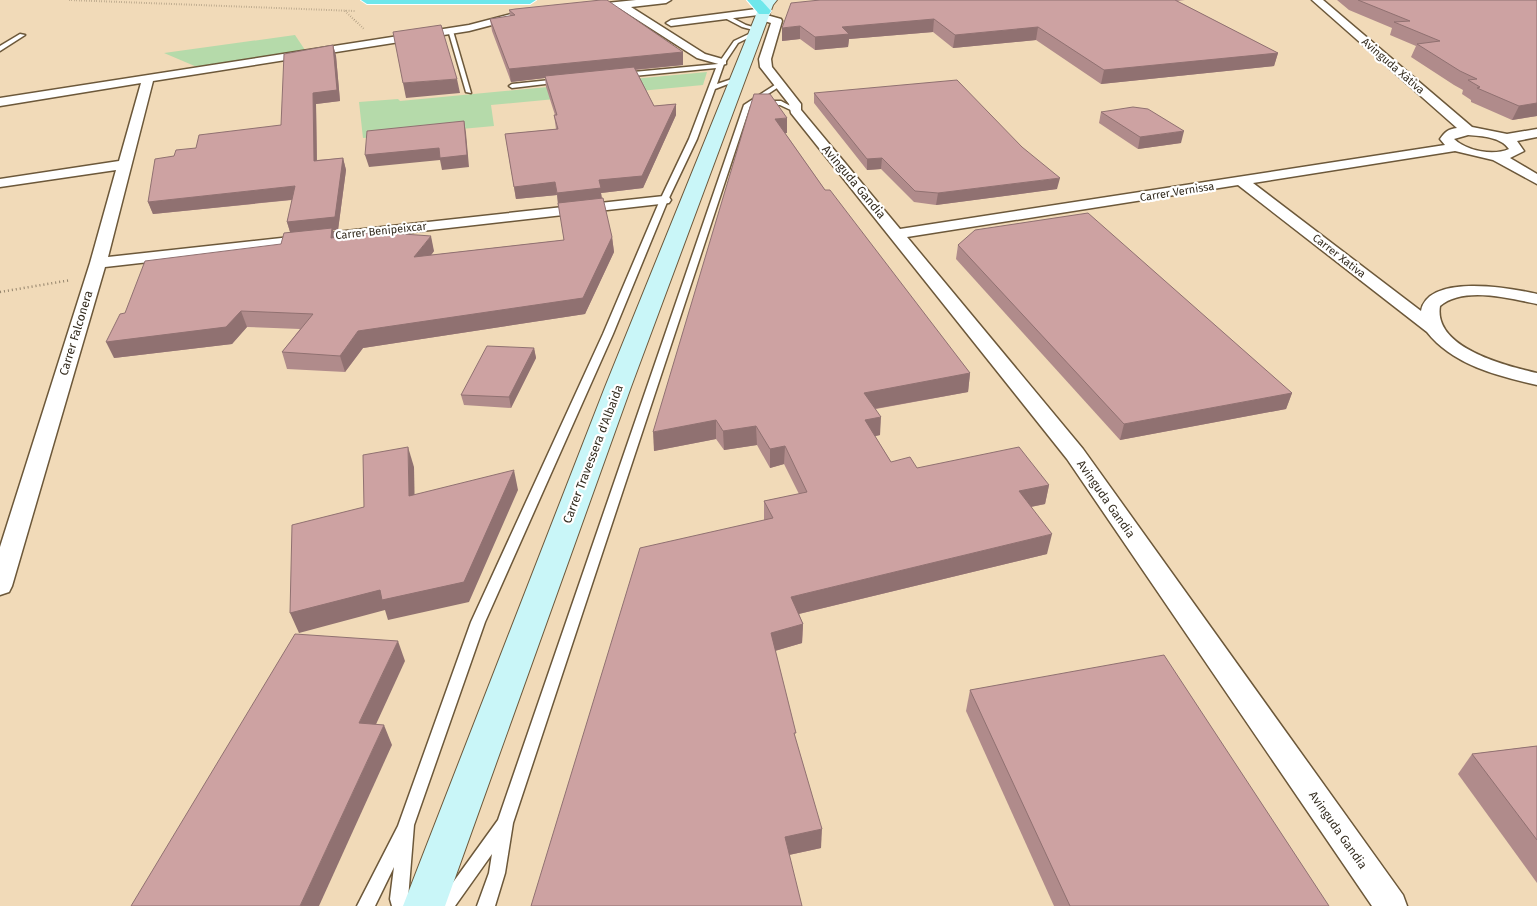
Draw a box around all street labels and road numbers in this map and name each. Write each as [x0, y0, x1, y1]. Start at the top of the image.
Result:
street label: Avinguda Xàtiva [1359, 35, 1427, 97]
street label: Avinguda Gandia [819, 142, 889, 222]
street label: Carrer Vernissa [1139, 180, 1215, 204]
street label: Carrer Benipeixcar [335, 220, 428, 242]
street label: Carrer Xativa [1310, 231, 1368, 281]
street label: Carrer Falconera [56, 289, 96, 377]
street label: Carrer Travessera d'Albaida [560, 383, 626, 525]
street label: Avinguda Gandia [1074, 458, 1138, 540]
street label: Avinguda Gandia [1306, 789, 1370, 871]

